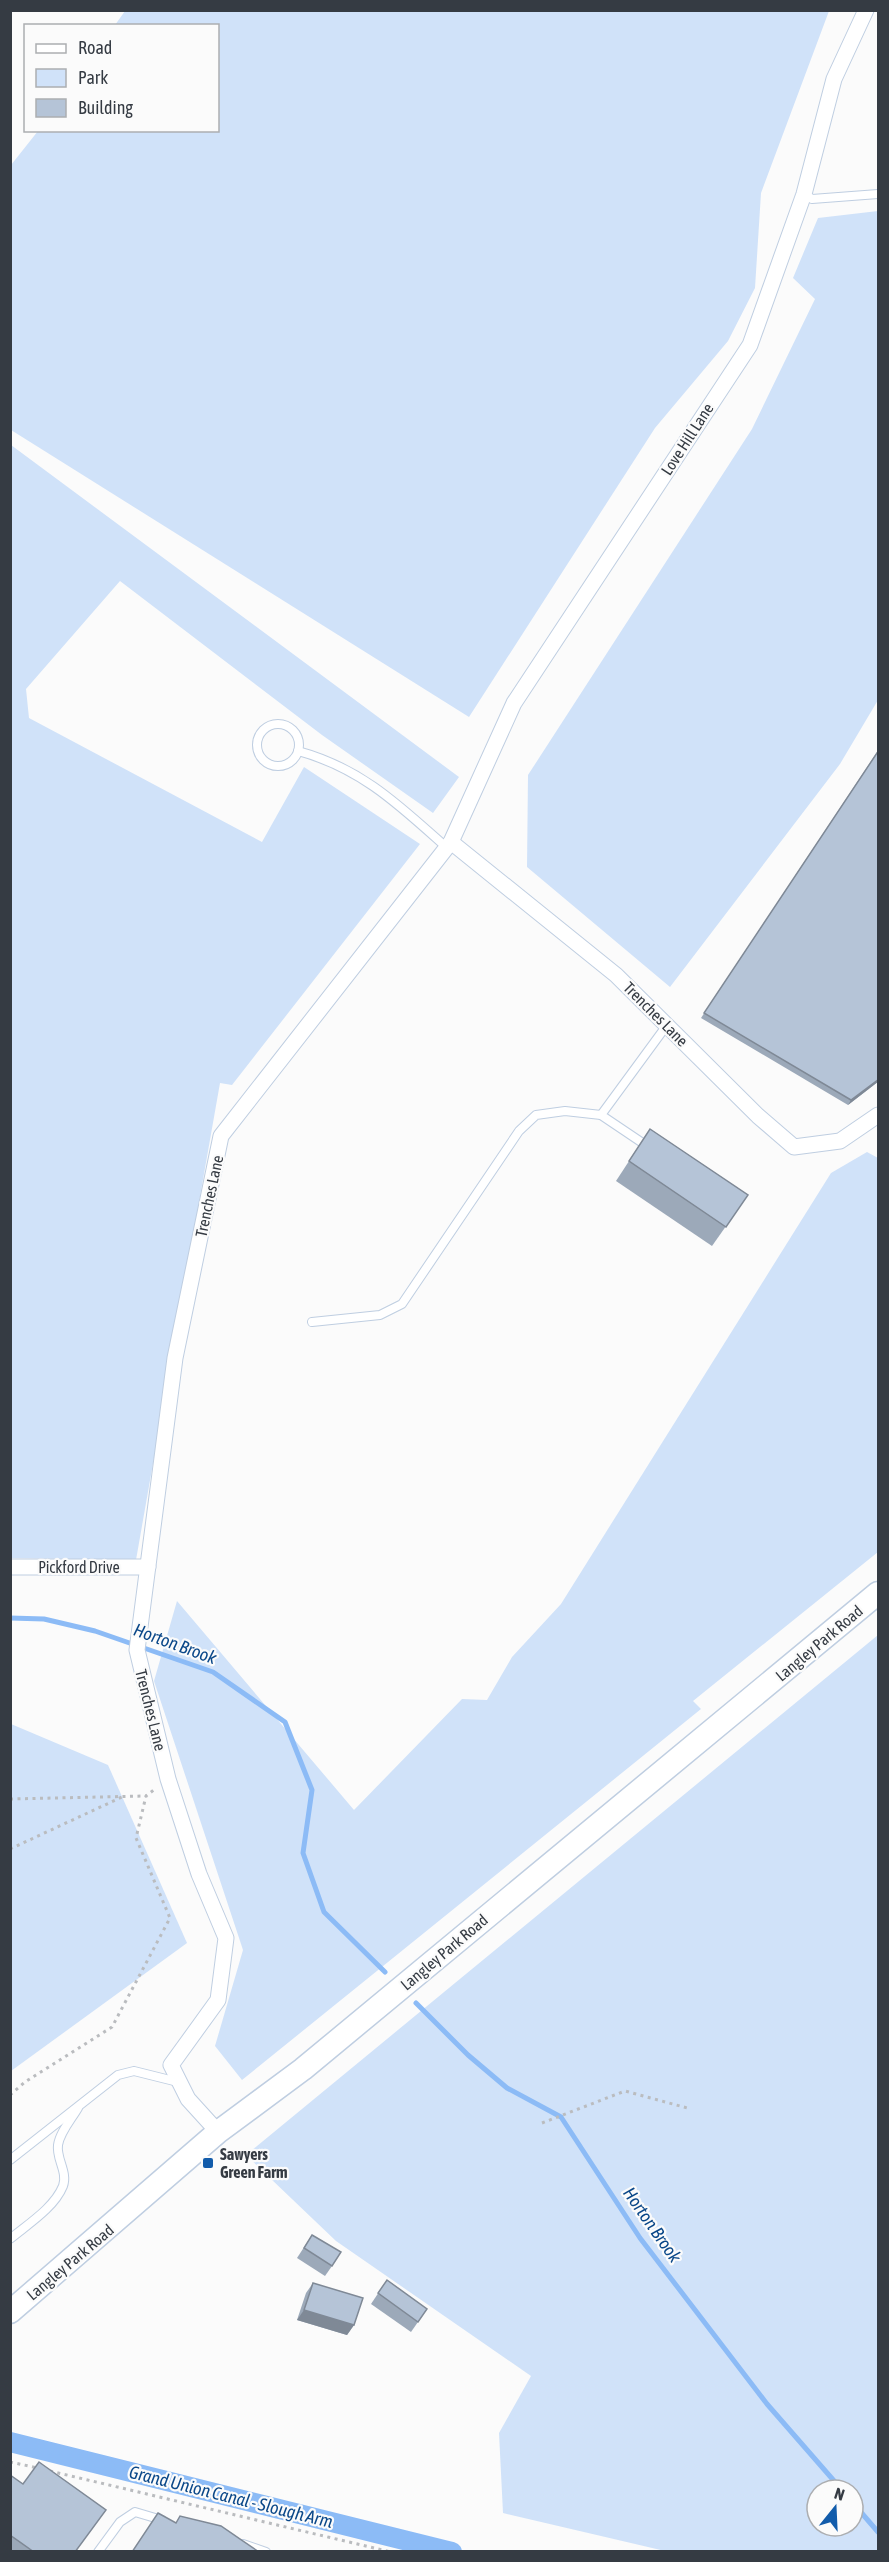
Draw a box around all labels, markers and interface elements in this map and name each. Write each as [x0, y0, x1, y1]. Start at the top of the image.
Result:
legend [24, 24, 219, 132]
text: Road [78, 37, 112, 58]
text: Park [78, 67, 108, 88]
text: Building [78, 97, 133, 118]
street label: Love Hill Lane [657, 400, 717, 478]
street label: Trenches Lane [620, 978, 692, 1050]
street label: Trenches Lane [192, 1153, 226, 1239]
street label: Pickford Drive [38, 1558, 120, 1576]
street label: Langley Park Road [772, 1601, 867, 1685]
water label: Horton Brook [131, 1619, 221, 1669]
street label: Trenches Lane [132, 1667, 170, 1753]
street label: Langley Park Road [397, 1910, 492, 1994]
place label: Sawyers Green Farm [220, 2145, 287, 2181]
marker: Sawyers Green Farm [201, 2156, 215, 2170]
water label: Horton Brook [619, 2183, 687, 2267]
street label: Langley Park Road [23, 2220, 118, 2304]
water label: Grand Union Canal - Slough Arm [127, 2461, 335, 2532]
north arrow [805, 2478, 865, 2538]
text: N [832, 2484, 847, 2504]

